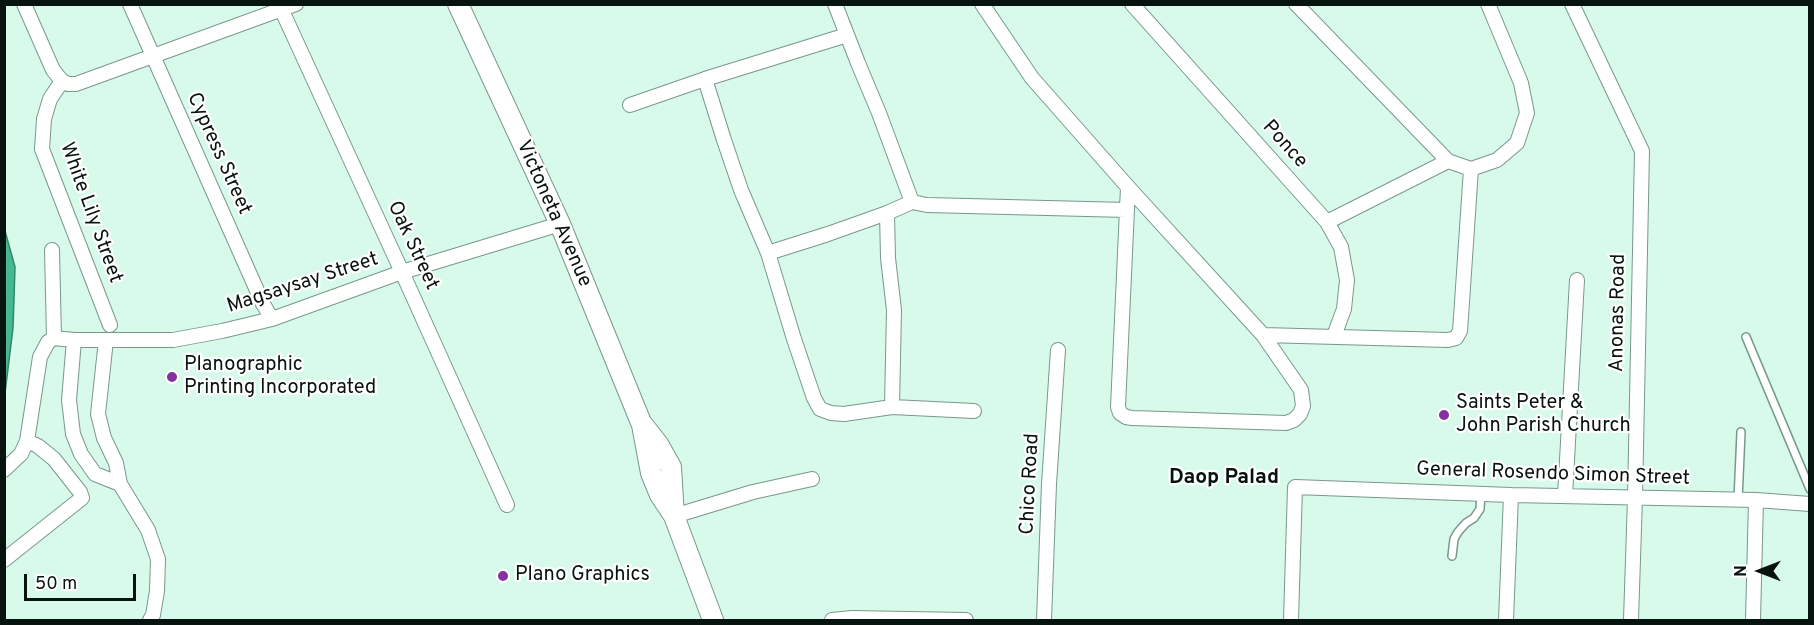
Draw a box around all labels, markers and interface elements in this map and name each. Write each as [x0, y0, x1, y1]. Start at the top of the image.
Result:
street label: Cypress Street [180, 89, 256, 219]
street label: Ponce [1256, 116, 1312, 174]
street label: Victoneta Avenue [510, 137, 596, 291]
street label: White Lily Street [53, 139, 127, 287]
street label: Oak Street [381, 198, 443, 294]
street label: Magsaysay Street [224, 248, 382, 320]
street label: Anonas Road [1606, 254, 1632, 372]
place label: Planographic Printing Incorporated [184, 354, 376, 401]
marker: Planographic Printing Incorporated [165, 370, 179, 384]
place label: Saints Peter & John Parish Church [1456, 392, 1631, 439]
marker: Saints Peter & John Parish Church [1437, 408, 1451, 422]
street label: Chico Road [1016, 433, 1046, 535]
street label: General Rosendo Simon Street [1416, 458, 1690, 492]
district label: Daop Palad [1169, 466, 1279, 492]
north arrow [1730, 541, 1790, 601]
scale bar [27, 562, 140, 600]
place label: Plano Graphics [515, 564, 650, 588]
text: N [1732, 565, 1752, 577]
marker: Plano Graphics [496, 569, 510, 583]
text: 50 m [35, 573, 77, 596]

